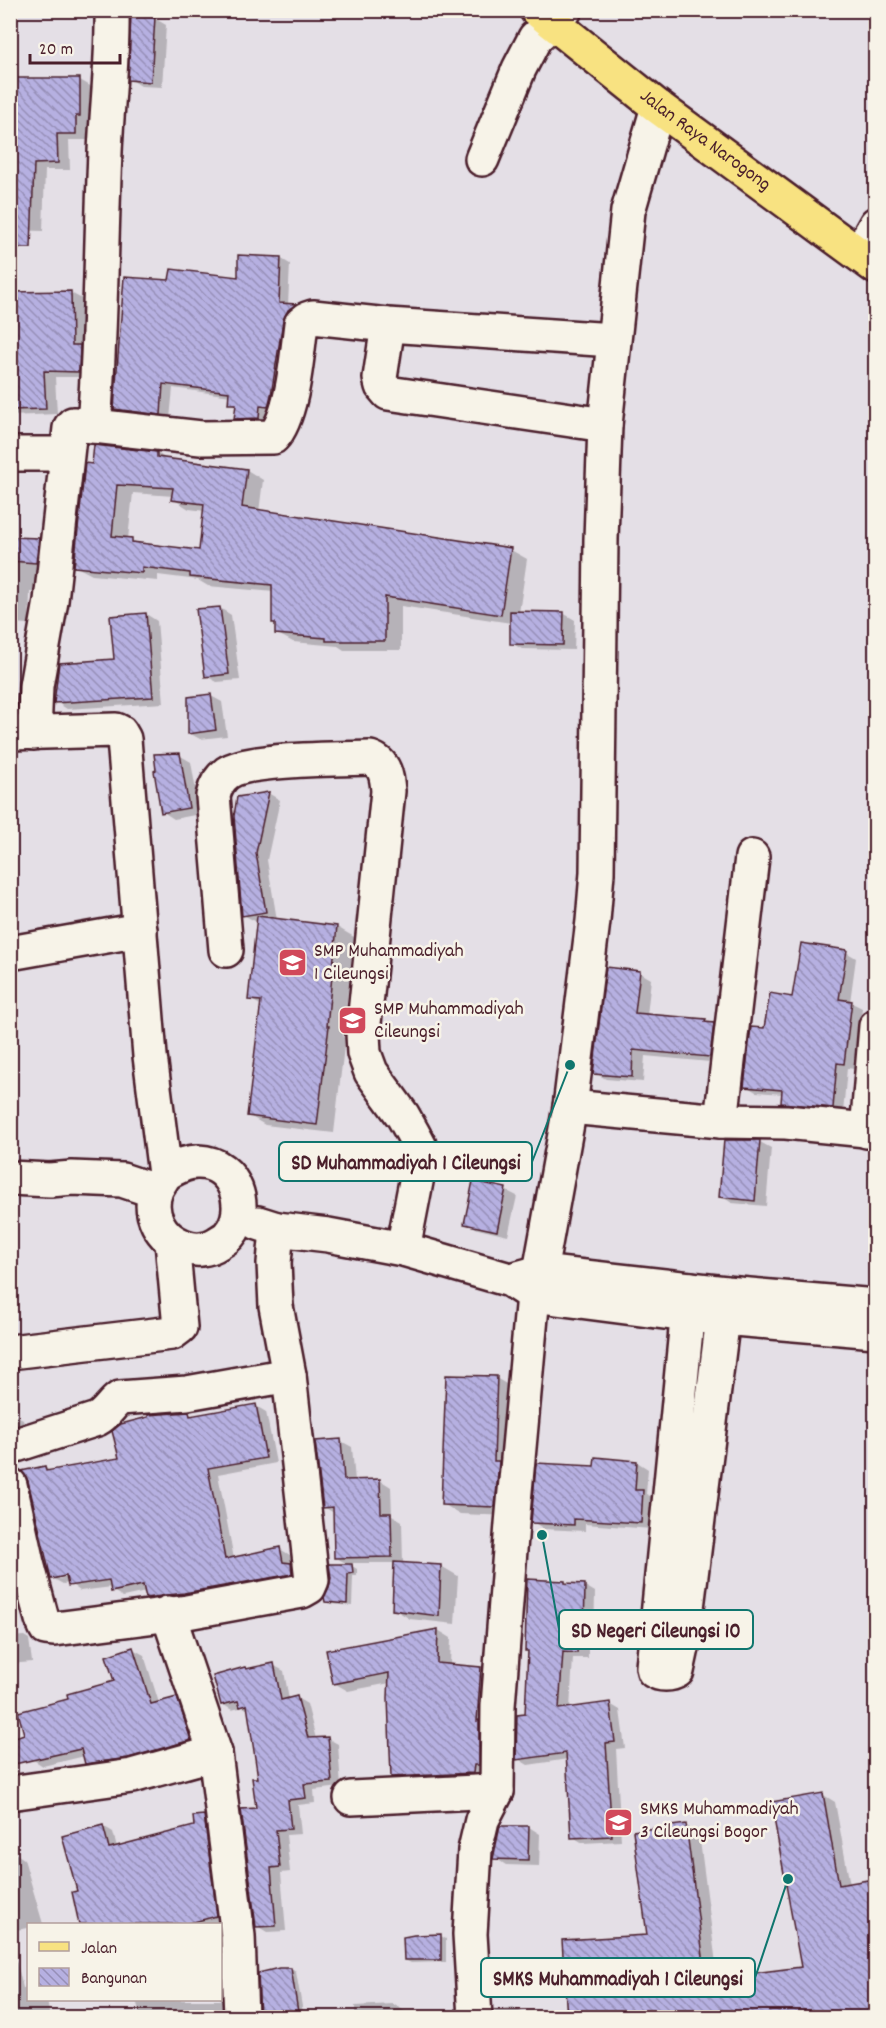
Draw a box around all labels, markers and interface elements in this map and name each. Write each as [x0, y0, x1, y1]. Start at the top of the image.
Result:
scale bar [30, 27, 120, 65]
text: 20 m [39, 38, 73, 63]
street label: Jalan Raya Narogong [633, 83, 776, 199]
place label: SMP Muhammadiyah 1 Cileungsi [314, 938, 464, 989]
school or university icon: SMP Muhammadiyah 1 Cileungsi [277, 947, 309, 979]
place label: SMP Muhammadiyah Cileungsi [374, 996, 524, 1047]
school or university icon: SMP Muhammadiyah Cileungsi [337, 1005, 369, 1037]
callout: SD Muhammadiyah 1 Cileungsi [279, 1142, 532, 1181]
text: SD Muhammadiyah 1 Cileungsi [291, 1150, 521, 1180]
callout: SD Negeri Cileungsi 10 [559, 1610, 753, 1649]
text: SD Negeri Cileungsi 10 [571, 1618, 741, 1648]
place label: SMKS Muhammadiyah 3 Cileungsi Bogor [640, 1796, 799, 1847]
school or university icon: SMKS Muhammadiyah 3 Cileungsi Bogor [603, 1806, 635, 1838]
legend [27, 1923, 222, 2001]
text: Jalan [81, 1937, 117, 1962]
callout: SMKS Muhammadiyah 1 Cileungsi [481, 1958, 755, 1997]
text: SMKS Muhammadiyah 1 Cileungsi [493, 1966, 743, 1996]
text: Bangunan [81, 1967, 147, 1992]

